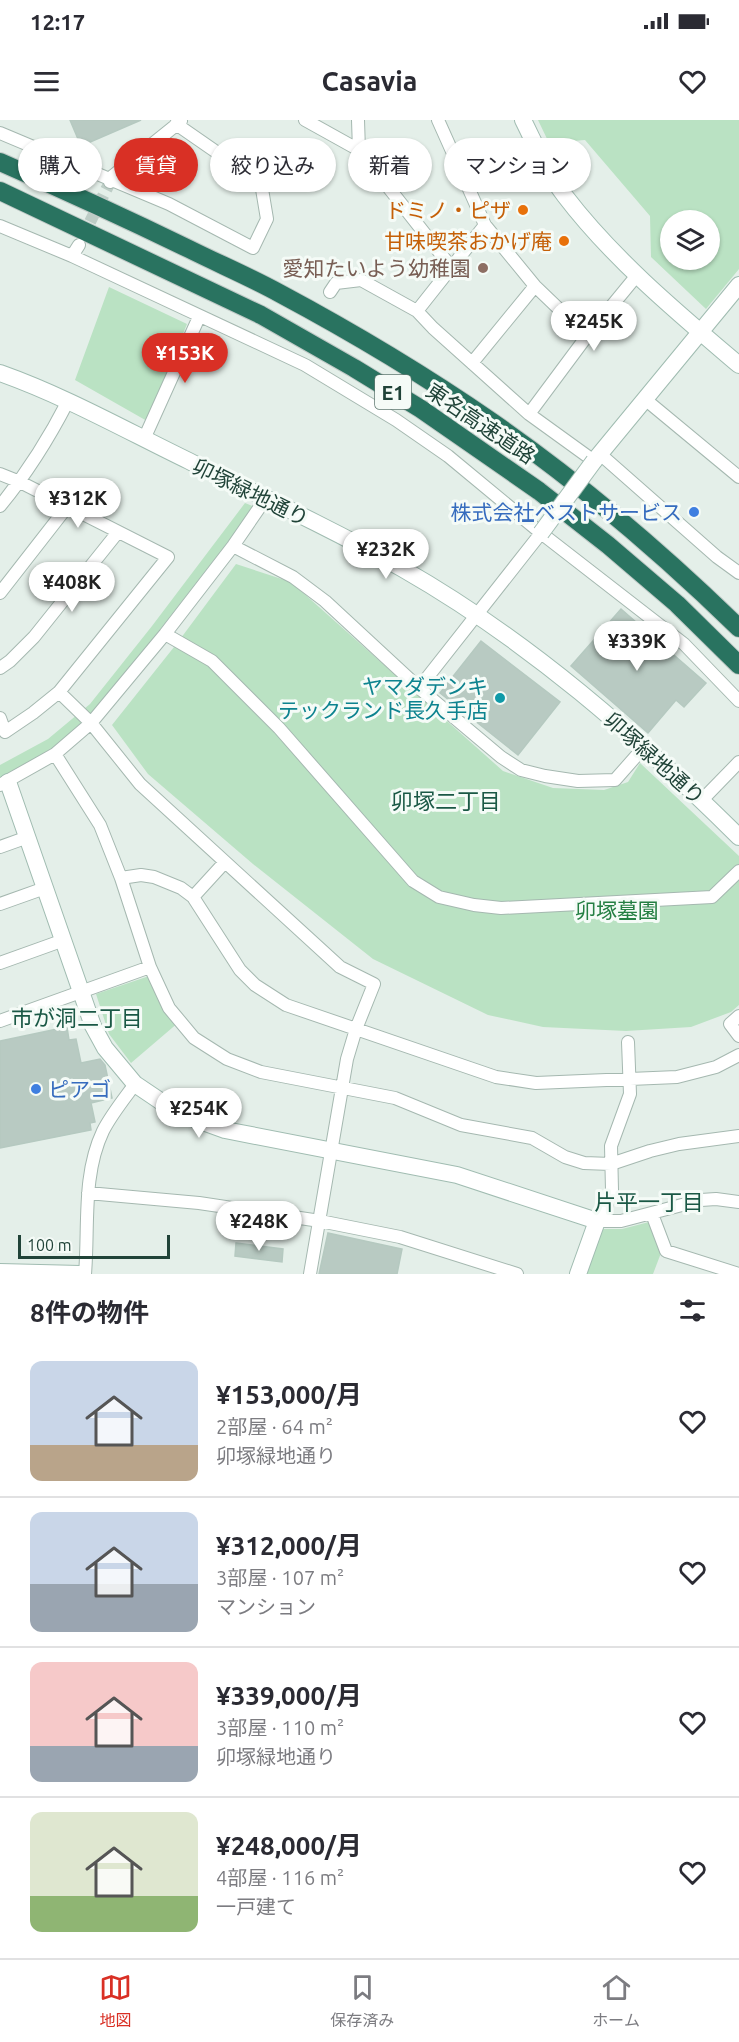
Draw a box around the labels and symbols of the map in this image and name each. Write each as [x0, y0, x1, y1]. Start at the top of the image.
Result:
place label: ドミノ・ピザ [385, 198, 511, 222]
marker: ドミノ・ピザ [516, 203, 530, 217]
place label: 甘味喫茶おかげ庵 [384, 229, 552, 253]
marker: 甘味喫茶おかげ庵 [557, 234, 571, 248]
place label: 愛知たいよう幼稚園 [282, 256, 471, 280]
marker: 愛知たいよう幼稚園 [476, 261, 490, 275]
pin: ¥245K [552, 301, 636, 352]
pin: ¥153K [143, 333, 227, 384]
road number: E1 [375, 375, 411, 409]
street label: 東名高速道路 [422, 378, 540, 468]
street label: 卯塚緑地通り [189, 454, 313, 530]
pin: ¥312K [36, 478, 120, 529]
place label: 株式会社ベストサービス [451, 500, 682, 524]
marker: 株式会社ベストサービス [687, 505, 701, 519]
pin: ¥232K [344, 529, 428, 580]
pin: ¥408K [30, 562, 114, 613]
pin: ¥339K [595, 621, 679, 672]
place label: ヤマダデンキ テックランド長久手店 [278, 674, 488, 722]
marker: ヤマダデンキ テックランド長久手店 [493, 691, 507, 705]
street label: 卯塚緑地通り [600, 707, 710, 809]
district label: 卯塚二丁目 [391, 788, 501, 813]
park label: 卯塚墓園 [575, 898, 659, 922]
district label: 市が洞二丁目 [11, 1005, 143, 1030]
place label: ピアゴ [48, 1077, 111, 1101]
marker: ピアゴ [29, 1082, 43, 1096]
pin: ¥254K [157, 1088, 241, 1139]
district label: 片平一丁目 [594, 1189, 704, 1214]
pin: ¥248K [217, 1201, 301, 1252]
scale bar [18, 1232, 170, 1260]

